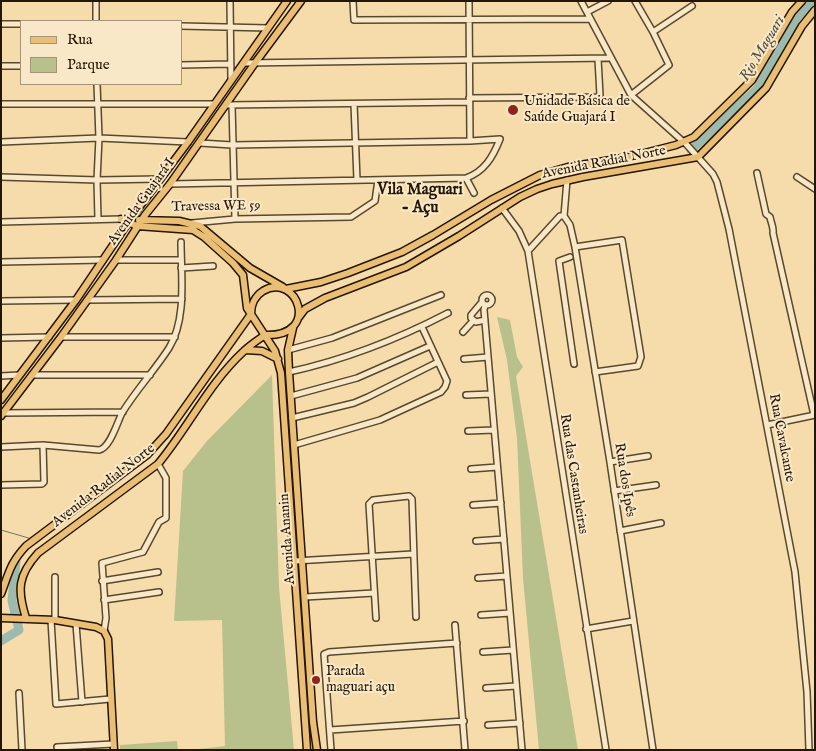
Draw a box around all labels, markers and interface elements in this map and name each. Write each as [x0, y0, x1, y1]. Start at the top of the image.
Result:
water label: Rio Maguari [736, 13, 790, 85]
legend [20, 20, 182, 85]
text: Rua [67, 30, 93, 49]
text: Parque [67, 55, 110, 74]
place label: Unidade Básica de Saúde Guajará I [524, 94, 630, 126]
marker: Unidade Básica de Saúde Guajará I [506, 103, 520, 117]
street label: Avenida Radial Norte [541, 143, 667, 183]
street label: Avenida Guajará I [105, 155, 179, 249]
district label: Vila Maguari - Açu [377, 181, 463, 219]
street label: Travessa WE 59 [171, 198, 261, 216]
street label: Rua Cavalcante [764, 392, 798, 484]
street label: Rua das Castanheiras [555, 413, 591, 535]
street label: Avenida Radial Norte [49, 441, 159, 531]
street label: Rua dos Ipês [610, 442, 638, 518]
street label: Avenida Ananin [276, 493, 300, 585]
place label: Parada maguari açu [326, 664, 395, 696]
marker: Parada maguari açu [310, 674, 322, 686]

